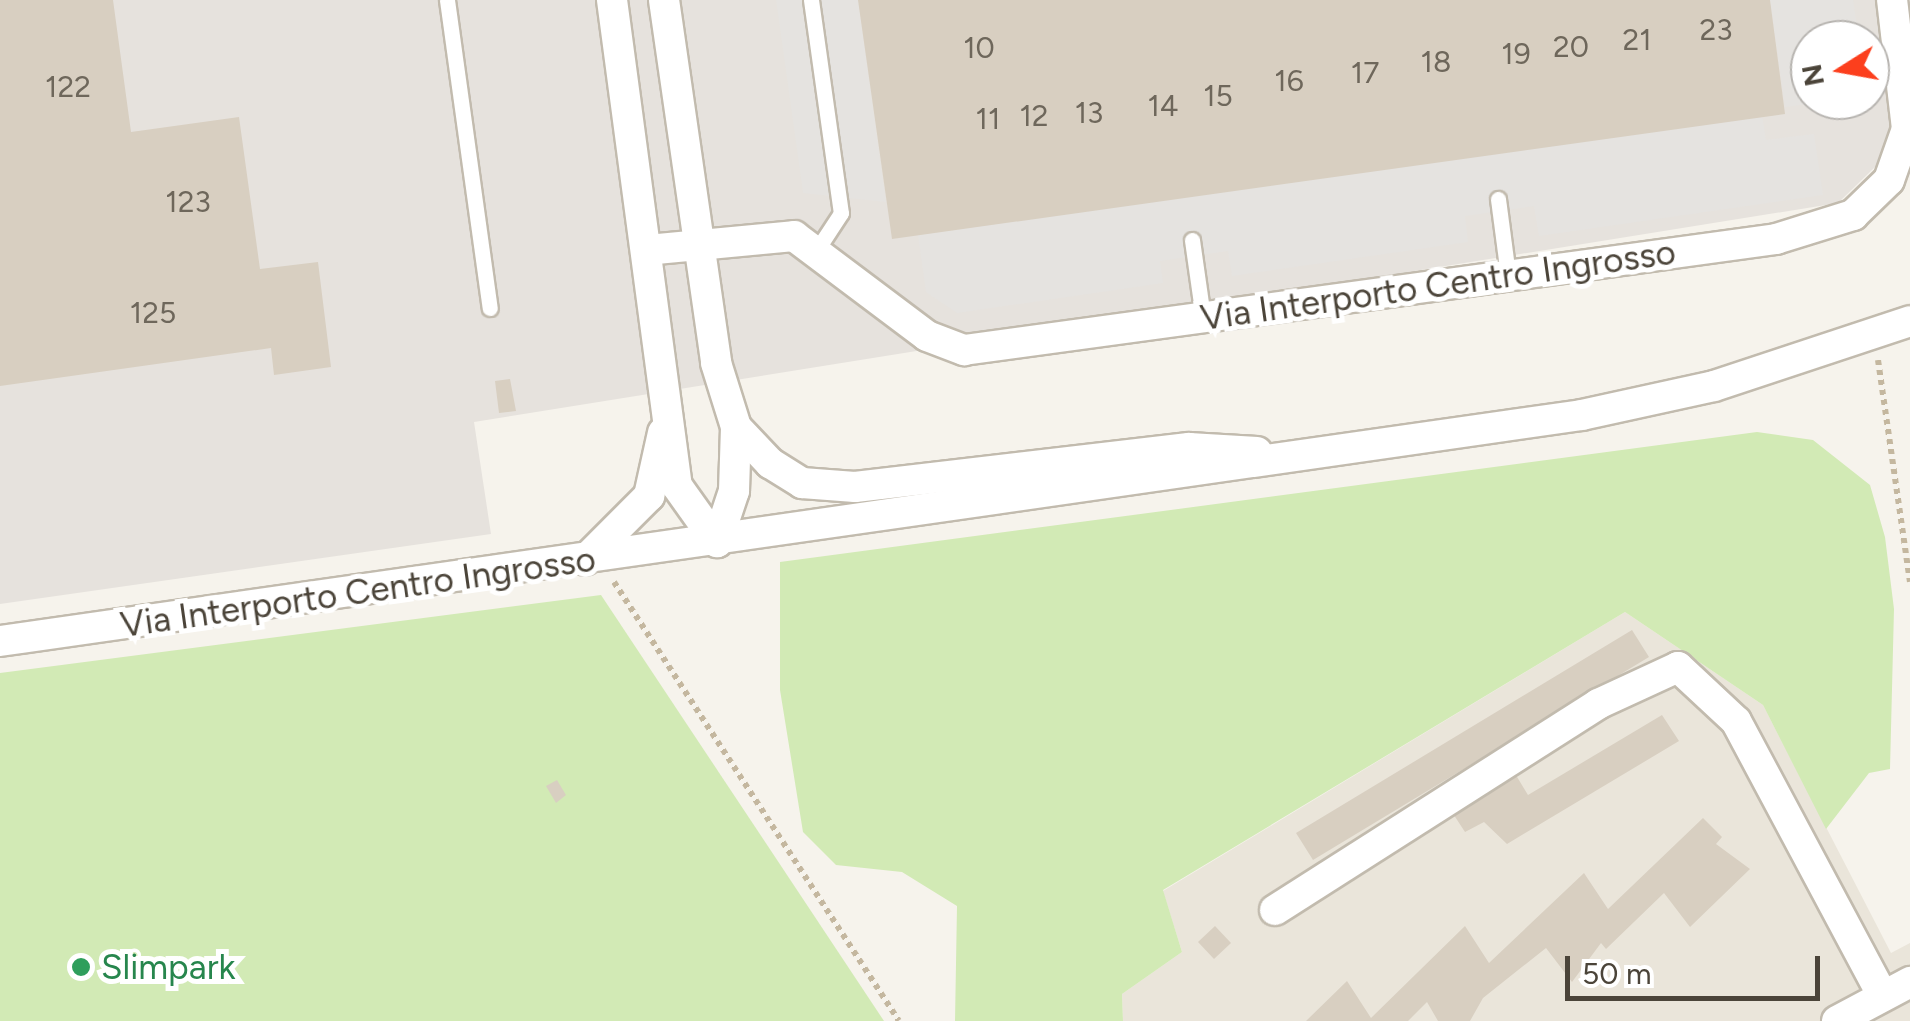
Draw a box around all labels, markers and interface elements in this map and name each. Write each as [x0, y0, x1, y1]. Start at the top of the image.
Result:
house number: 23 [1699, 12, 1733, 48]
north arrow [1790, 20, 1890, 120]
house number: 21 [1622, 22, 1652, 58]
house number: 20 [1553, 29, 1589, 65]
house number: 10 [963, 30, 995, 66]
house number: 19 [1501, 36, 1531, 72]
house number: 18 [1421, 44, 1451, 80]
house number: 17 [1351, 55, 1379, 91]
text: N [1794, 61, 1831, 89]
house number: 16 [1274, 63, 1304, 99]
house number: 122 [45, 69, 91, 105]
house number: 15 [1203, 78, 1233, 114]
house number: 14 [1147, 88, 1179, 124]
house number: 13 [1075, 95, 1103, 131]
house number: 12 [1019, 98, 1049, 134]
house number: 11 [976, 101, 1000, 137]
house number: 123 [165, 184, 211, 220]
street label: Via Interporto Centro Ingrosso [1198, 231, 1678, 339]
house number: 125 [130, 295, 176, 331]
street label: Via Interporto Centro Ingrosso [118, 538, 598, 646]
scale bar [1570, 936, 1825, 998]
place label: Slimpark [101, 946, 235, 988]
text: 50 m [1582, 955, 1651, 992]
marker: Slimpark [70, 956, 92, 978]

